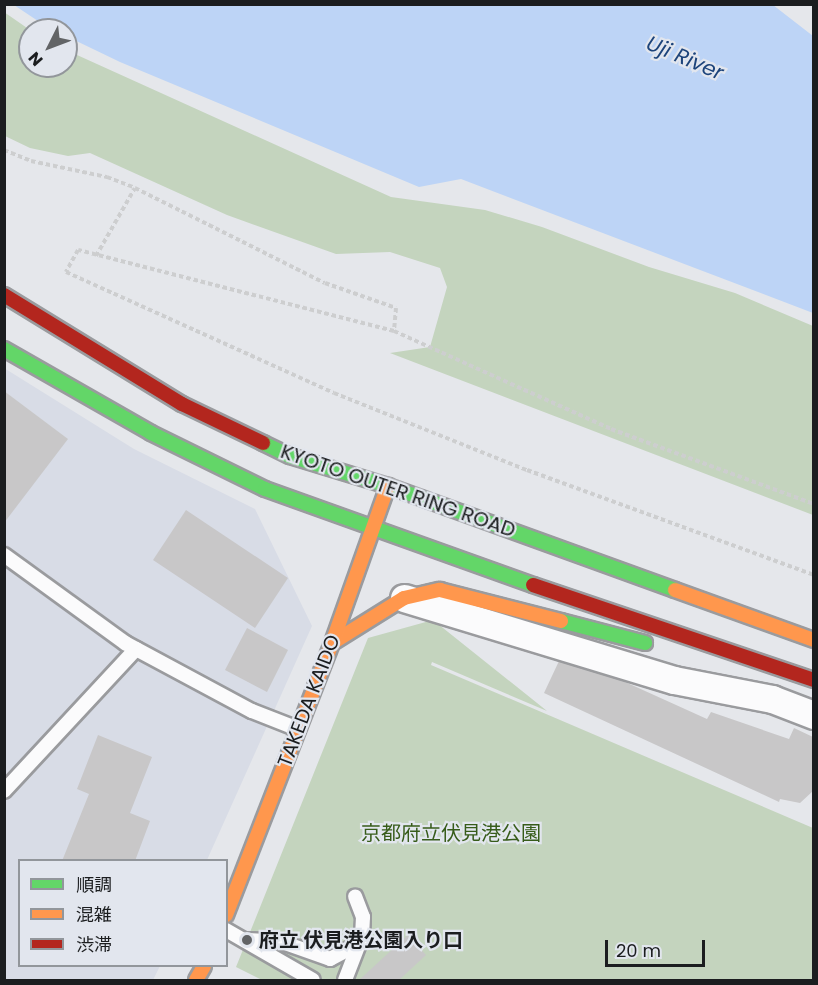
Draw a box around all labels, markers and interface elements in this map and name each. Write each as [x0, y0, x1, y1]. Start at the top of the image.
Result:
north arrow [18, 18, 78, 78]
water label: Uji River [643, 31, 727, 85]
text: N [23, 47, 48, 71]
street label: KYOTO OUTER RING ROAD [278, 440, 518, 542]
street label: TAKEDA KAIDO [273, 631, 345, 771]
park label: 京都府立伏見港公園 [361, 821, 541, 845]
legend [18, 859, 228, 967]
text: 順調 [76, 872, 112, 897]
text: 混雑 [76, 902, 112, 927]
place label: 府立 伏見港公園入り口 [259, 928, 463, 952]
scale bar [608, 928, 708, 966]
text: 渋滞 [76, 932, 112, 957]
marker: 府立 伏見港公園入り口 [240, 933, 254, 947]
text: 20 m [616, 938, 661, 963]

